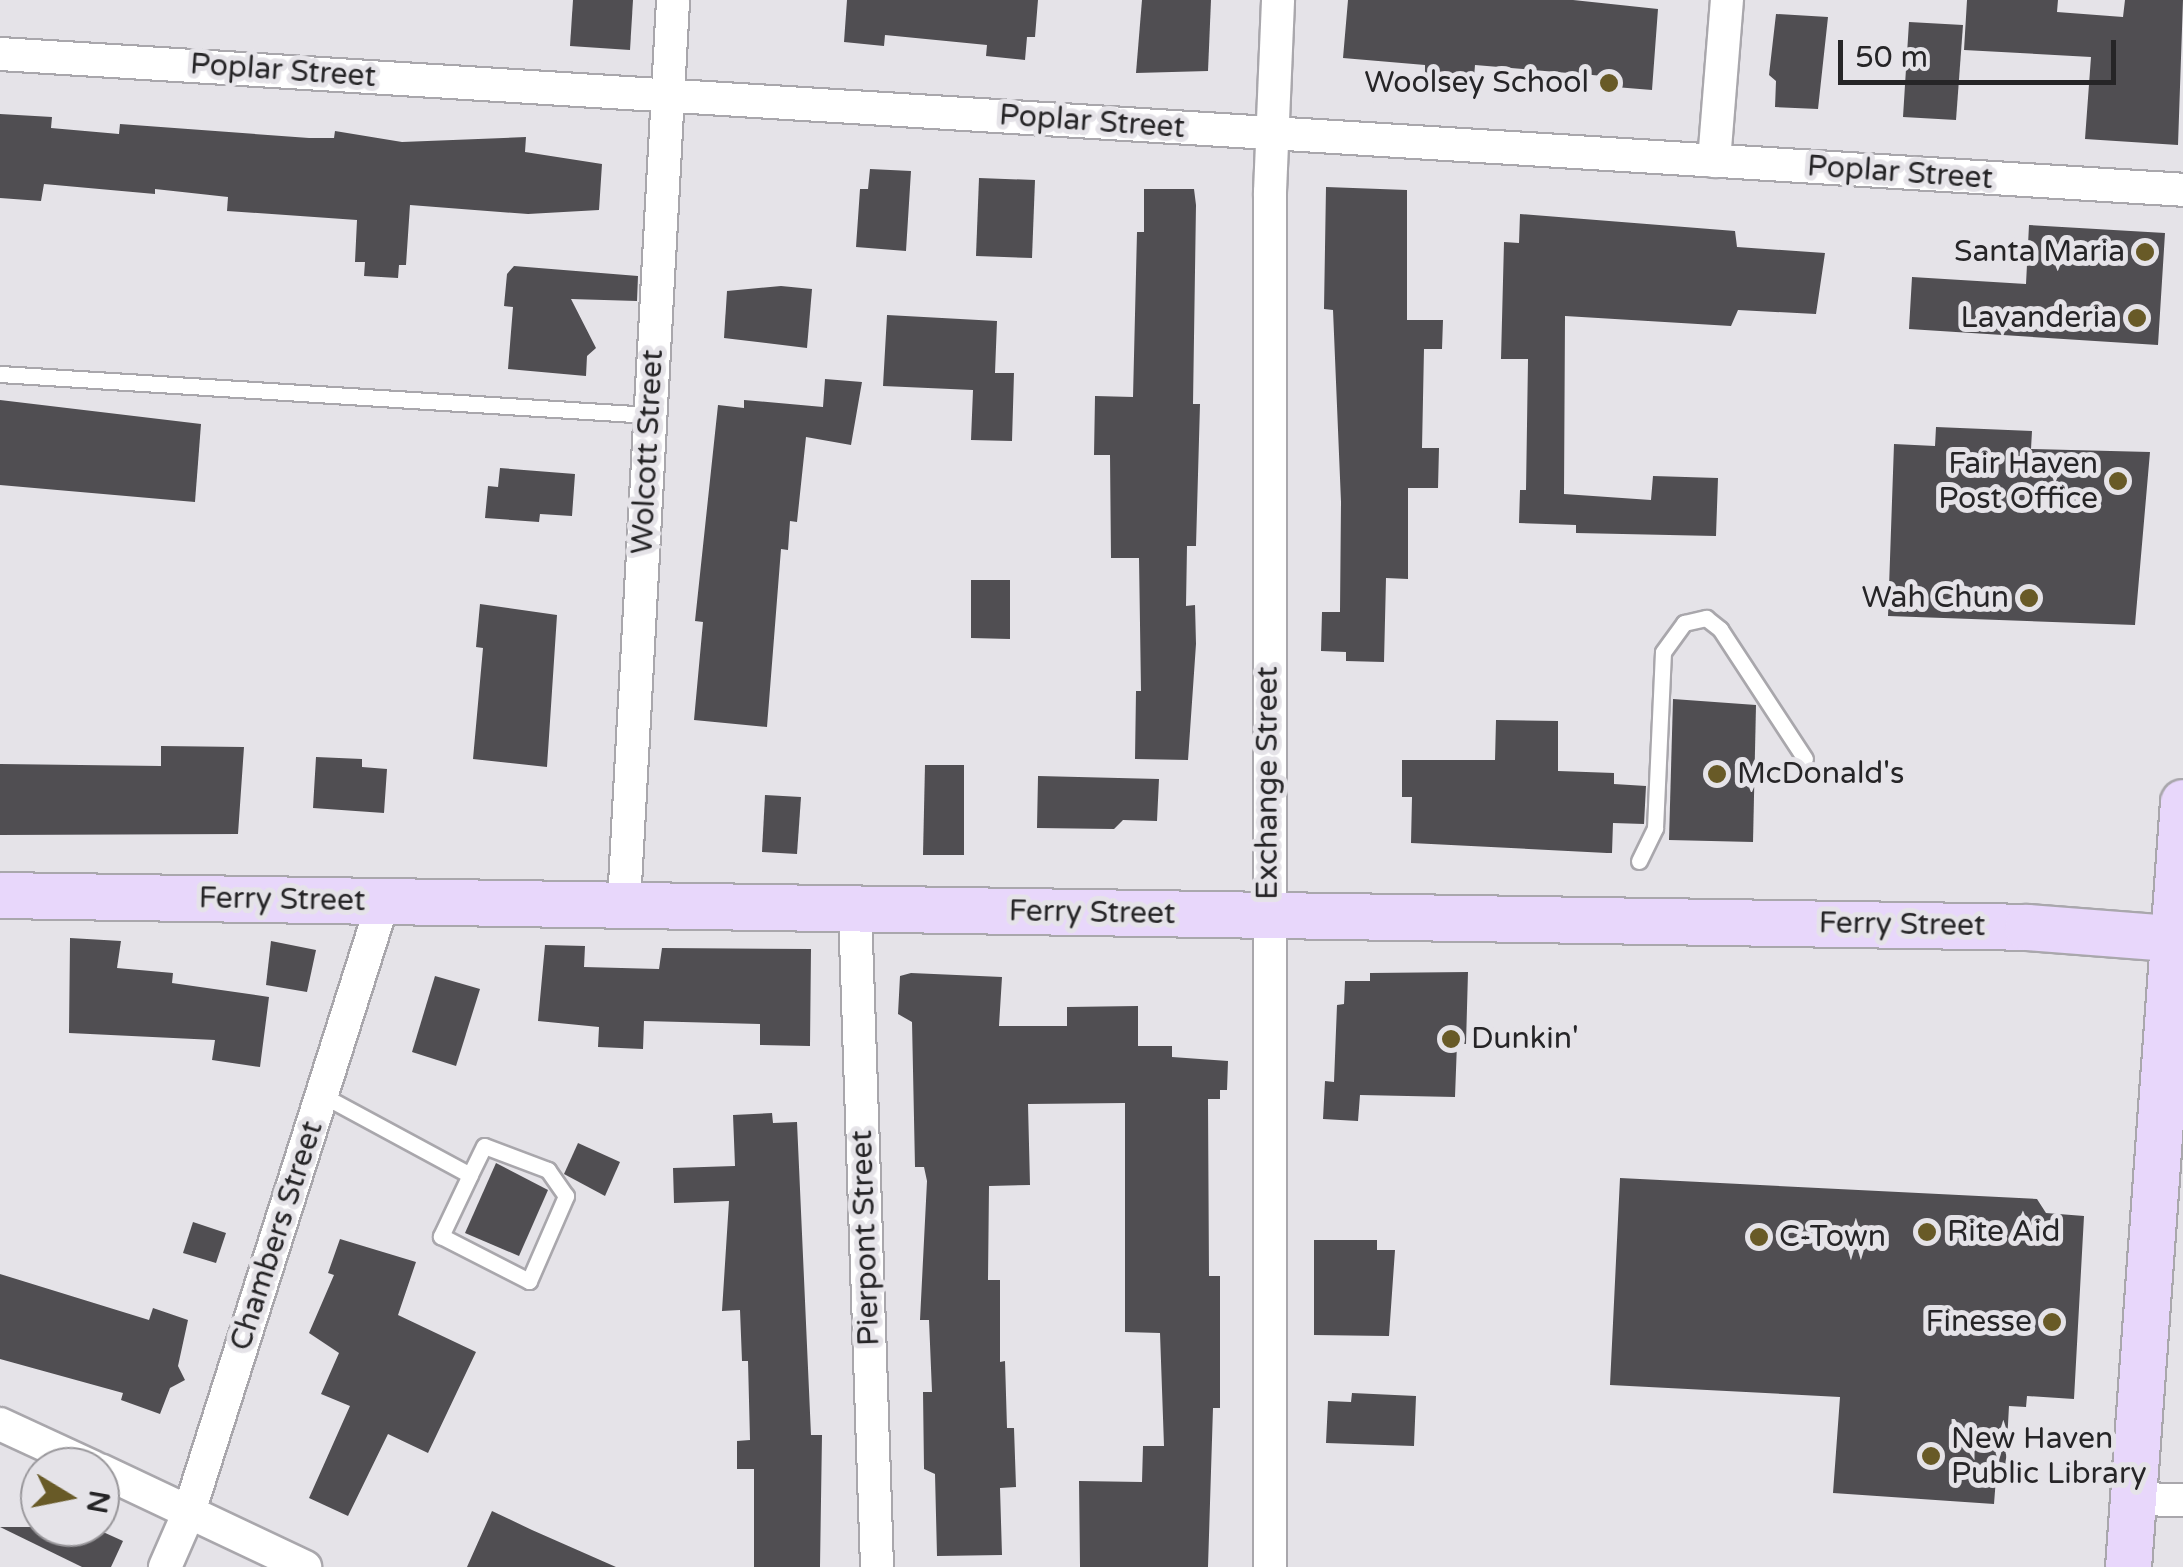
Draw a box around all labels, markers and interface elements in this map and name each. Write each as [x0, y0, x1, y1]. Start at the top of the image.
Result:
scale bar [1843, 20, 2120, 82]
text: 50 m [1855, 39, 1928, 76]
street label: Poplar Street [189, 47, 377, 95]
place label: Woolsey School [1364, 65, 1589, 101]
marker: Woolsey School [1598, 72, 1620, 94]
street label: Poplar Street [998, 98, 1186, 146]
street label: Poplar Street [1806, 149, 1994, 197]
place label: Santa Maria [1954, 234, 2125, 270]
marker: Santa Maria [2134, 241, 2156, 263]
place label: Lavanderia [1961, 300, 2117, 336]
marker: Lavanderia [2126, 307, 2148, 329]
street label: Wolcott Street [625, 349, 671, 555]
place label: Fair Haven Post Office [1938, 446, 2098, 516]
marker: Fair Haven Post Office [2107, 470, 2129, 492]
place label: Wah Chun [1861, 580, 2009, 616]
marker: Wah Chun [2018, 587, 2040, 609]
street label: Exchange Street [1250, 666, 1286, 900]
place label: McDonald's [1737, 756, 1904, 792]
marker: McDonald's [1706, 763, 1728, 785]
street label: Ferry Street [198, 881, 366, 919]
street label: Ferry Street [1008, 894, 1176, 932]
street label: Ferry Street [1818, 906, 1986, 944]
place label: Dunkin' [1471, 1021, 1579, 1057]
marker: Dunkin' [1440, 1028, 1462, 1050]
street label: Chambers Street [223, 1117, 331, 1355]
street label: Pierpont Street [844, 1129, 888, 1347]
place label: Rite Aid [1947, 1214, 2060, 1250]
place label: C-Town [1779, 1219, 1886, 1255]
marker: Rite Aid [1916, 1221, 1938, 1243]
marker: C-Town [1748, 1226, 1770, 1248]
place label: Finesse [1926, 1304, 2032, 1340]
marker: Finesse [2041, 1311, 2063, 1333]
place label: New Haven Public Library [1951, 1421, 2147, 1492]
marker: New Haven Public Library [1920, 1445, 1942, 1467]
north arrow [20, 1447, 120, 1547]
text: N [79, 1488, 116, 1516]

